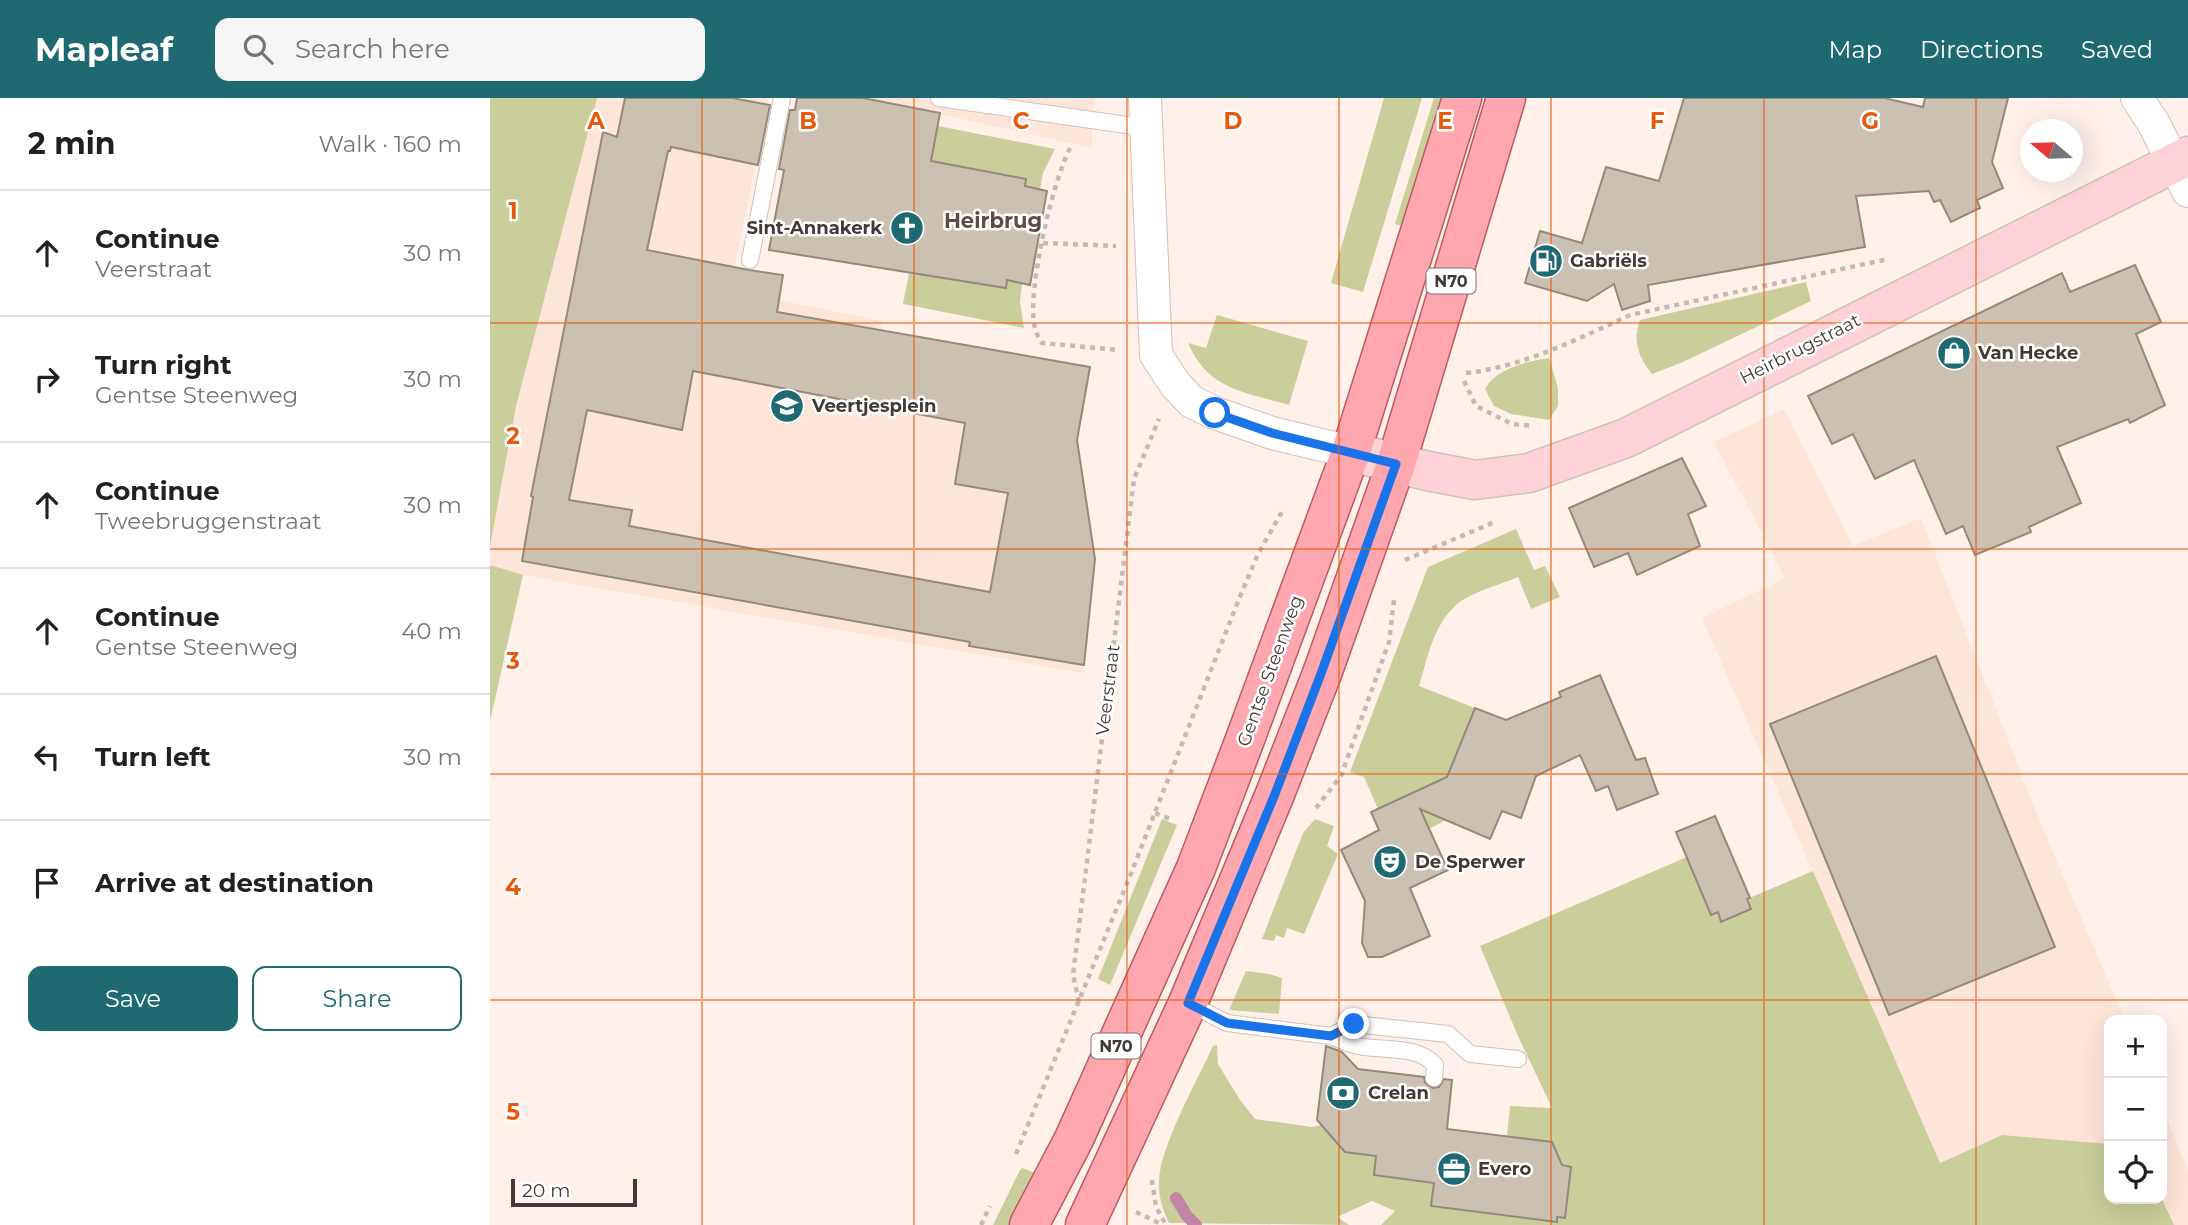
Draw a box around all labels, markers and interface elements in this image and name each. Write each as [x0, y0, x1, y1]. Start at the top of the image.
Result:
search box [215, 18, 705, 81]
text: Mapleaf [35, 29, 173, 69]
icon: search [239, 30, 277, 68]
text: Search here [295, 33, 450, 65]
text: Map [1829, 35, 1882, 64]
text: Directions [1920, 35, 2043, 64]
text: Saved [2081, 35, 2153, 64]
text: A [586, 107, 605, 135]
text: B [799, 107, 817, 135]
text: C [1013, 107, 1030, 135]
text: D [1224, 107, 1243, 135]
text: E [1437, 107, 1453, 135]
text: F [1650, 107, 1665, 135]
text: G [1861, 107, 1879, 135]
north arrow [2020, 119, 2083, 182]
text: 2 min [28, 125, 115, 162]
text: Walk · 160 m [318, 130, 462, 158]
text: 1 [508, 197, 518, 225]
district label: Heirbrug [944, 208, 1042, 233]
church icon: Sint-Annakerk [888, 209, 926, 247]
place label: Sint-Annakerk [746, 217, 882, 239]
text: Continue [95, 223, 220, 255]
icon: ahead [28, 234, 66, 272]
text: 30 m [403, 239, 462, 267]
fuel station icon: Gabriëls [1527, 242, 1565, 280]
place label: Gabriëls [1570, 250, 1647, 272]
text: Veerstraat [95, 255, 212, 283]
road number: N70 [1426, 268, 1476, 294]
street label: Heirbrugstraat [1736, 309, 1864, 389]
shop icon: Van Hecke [1935, 334, 1973, 372]
place label: Van Hecke [1977, 342, 2078, 364]
text: Turn right [95, 349, 231, 381]
icon: right [28, 360, 66, 398]
text: 30 m [403, 365, 462, 393]
text: Gentse Steenweg [95, 381, 298, 409]
school or university icon: Veertjesplein [768, 387, 806, 425]
place label: Veertjesplein [811, 395, 937, 417]
route start [1199, 397, 1230, 428]
text: 2 [506, 422, 520, 450]
text: Continue [95, 475, 220, 507]
icon: ahead [28, 486, 66, 524]
text: 30 m [403, 491, 462, 519]
text: Tweebruggenstraat [95, 507, 322, 535]
street label: Gentse Steenweg [1232, 592, 1308, 750]
text: Continue [95, 601, 220, 633]
icon: ahead [28, 612, 66, 650]
text: 40 m [401, 617, 462, 645]
text: Gentse Steenweg [95, 633, 298, 661]
street label: Veerstraat [1091, 643, 1125, 737]
text: 3 [505, 647, 520, 675]
icon: left [28, 738, 66, 776]
text: Turn left [95, 741, 211, 773]
text: 30 m [403, 743, 462, 771]
theatre icon: De Sperwer [1371, 843, 1409, 881]
place label: De Sperwer [1415, 851, 1526, 873]
icon: arrive [28, 864, 66, 902]
text: Arrive at destination [95, 867, 374, 899]
text: 4 [505, 873, 521, 901]
button: Save [28, 966, 238, 1031]
button: Share [252, 966, 462, 1031]
route end [1338, 1008, 1369, 1039]
map controls [2104, 1015, 2167, 1204]
button: + [2104, 1015, 2167, 1078]
road number: N70 [1092, 1034, 1140, 1058]
bank icon: Crelan [1324, 1074, 1362, 1112]
button: − [2104, 1078, 2167, 1141]
place label: Crelan [1368, 1082, 1429, 1104]
text: 5 [506, 1098, 520, 1126]
button: locate [2104, 1141, 2167, 1204]
office icon: Evero [1435, 1150, 1473, 1188]
place label: Evero [1478, 1158, 1531, 1180]
scale bar [511, 1176, 637, 1208]
text: 20 m [522, 1179, 570, 1202]

